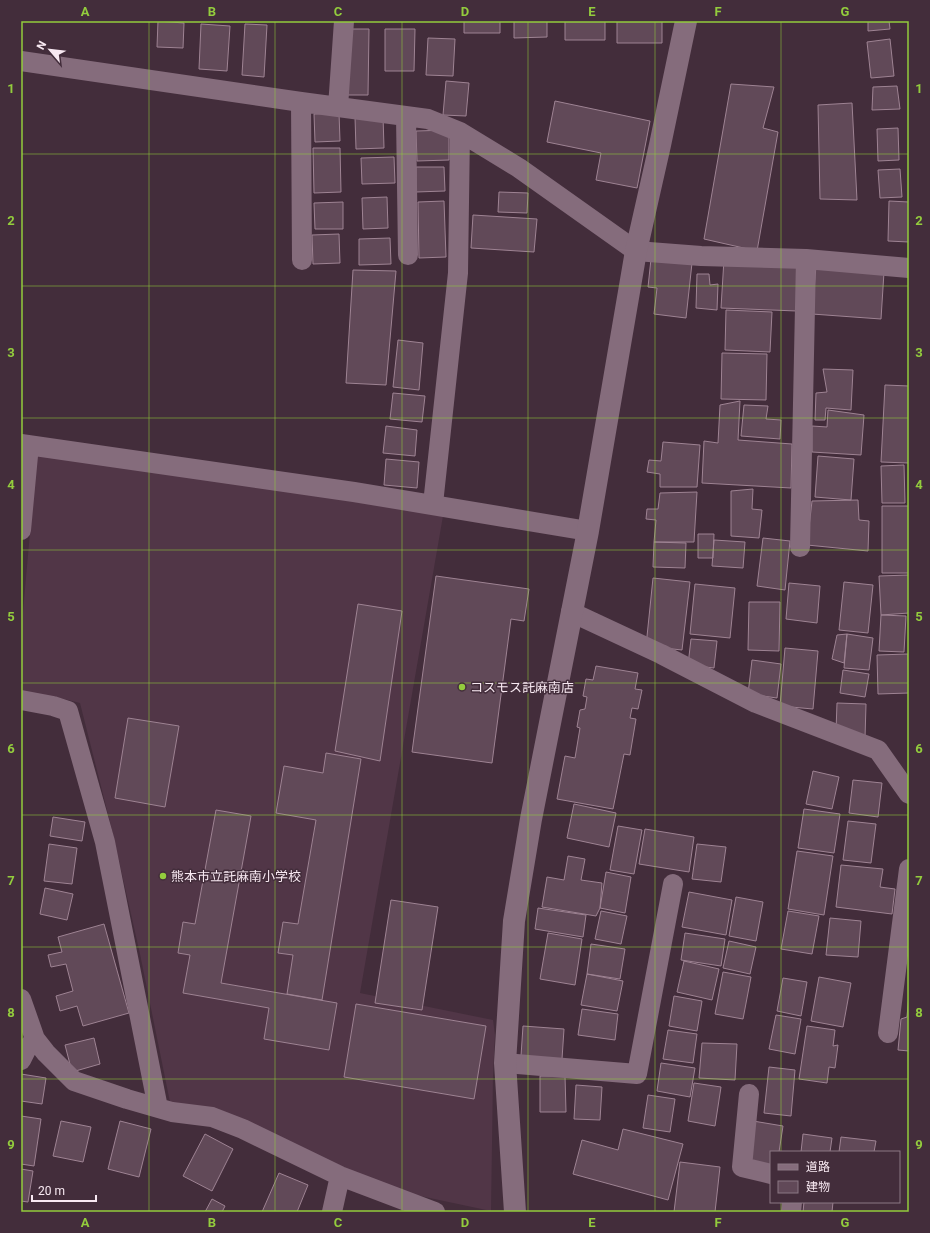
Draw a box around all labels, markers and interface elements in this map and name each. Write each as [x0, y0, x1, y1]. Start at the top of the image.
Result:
text: A [81, 4, 90, 19]
text: B [208, 4, 216, 19]
text: C [334, 4, 343, 19]
text: D [461, 4, 469, 19]
text: E [588, 4, 596, 19]
text: F [714, 4, 722, 19]
text: G [841, 4, 850, 19]
north arrow [30, 30, 70, 70]
text: N [34, 39, 49, 52]
text: 1 [7, 81, 15, 96]
text: 1 [915, 81, 923, 96]
text: 2 [7, 213, 15, 228]
text: 2 [915, 213, 923, 228]
text: 3 [7, 345, 15, 360]
text: 3 [915, 345, 923, 360]
text: 4 [7, 477, 15, 492]
text: 4 [915, 477, 923, 492]
text: 5 [7, 609, 15, 624]
text: 5 [915, 609, 923, 624]
place label: コスモス託麻南店 [470, 680, 574, 695]
marker: コスモス託麻南店 [457, 682, 467, 692]
text: 6 [7, 741, 15, 756]
text: 6 [915, 741, 923, 756]
place label: 熊本市立託麻南小学校 [171, 869, 301, 884]
marker: 熊本市立託麻南小学校 [158, 871, 168, 881]
text: 7 [7, 873, 15, 888]
text: 7 [915, 873, 923, 888]
text: 8 [7, 1005, 15, 1020]
text: 8 [915, 1005, 923, 1020]
text: 9 [7, 1137, 15, 1152]
text: 9 [915, 1137, 923, 1152]
legend [770, 1151, 900, 1203]
text: 道路 [806, 1160, 830, 1174]
scale bar [32, 1177, 96, 1203]
text: 建物 [806, 1180, 830, 1194]
text: 20 m [38, 1184, 65, 1198]
text: A [81, 1215, 90, 1230]
text: B [208, 1215, 216, 1230]
text: C [334, 1215, 343, 1230]
text: D [461, 1215, 469, 1230]
text: E [588, 1215, 596, 1230]
text: F [714, 1215, 722, 1230]
text: G [841, 1215, 850, 1230]

